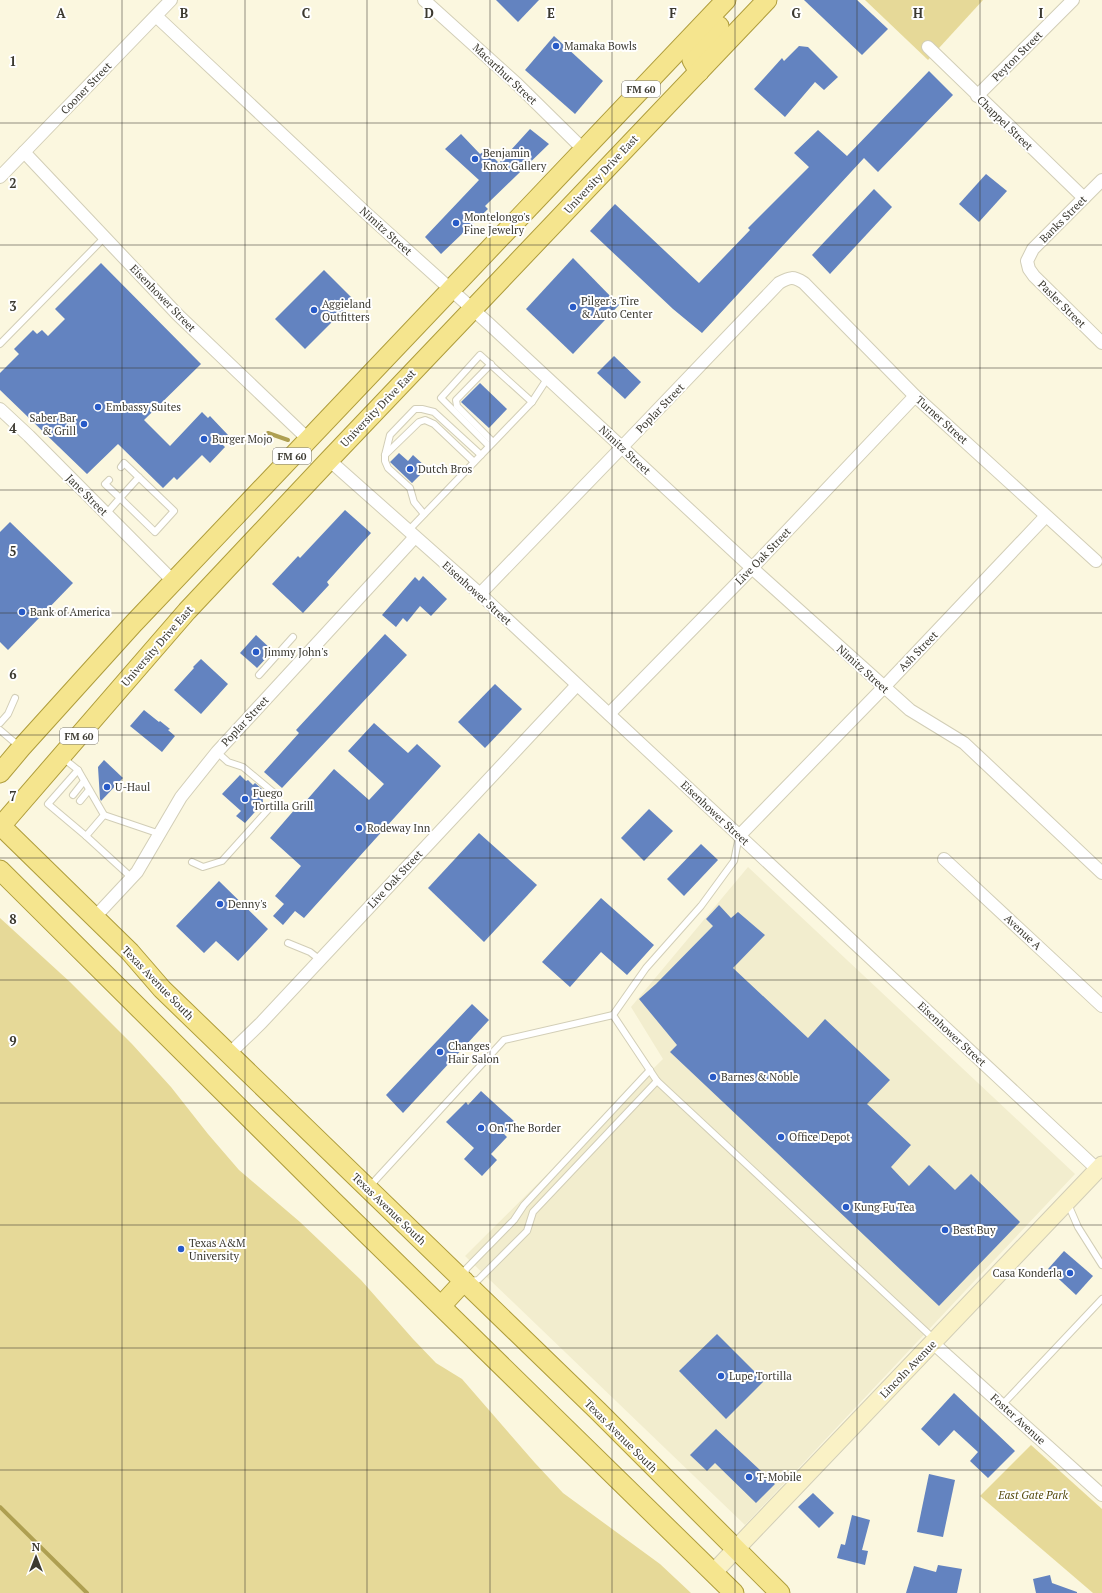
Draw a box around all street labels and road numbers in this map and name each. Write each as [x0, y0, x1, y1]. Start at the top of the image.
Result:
street label: Peyton Street [989, 28, 1045, 84]
street label: Macarthur Street [470, 41, 540, 107]
street label: Cooner Street [58, 59, 114, 117]
road number: FM 60 [622, 81, 660, 97]
street label: Chappel Street [974, 93, 1036, 153]
street label: University Drive East [561, 132, 641, 216]
street label: Banks Street [1036, 192, 1090, 246]
street label: Nimitz Street [357, 204, 415, 258]
street label: Eisenhower Street [127, 261, 199, 335]
street label: Pasler Street [1035, 277, 1089, 331]
street label: University Drive East [337, 366, 419, 450]
street label: Poplar Street [633, 380, 687, 436]
street label: Turner Street [913, 393, 971, 447]
street label: Nimitz Street [596, 422, 654, 478]
road number: FM 60 [273, 448, 311, 464]
street label: Jane Street [63, 471, 111, 519]
street label: Live Oak Street [732, 524, 794, 588]
street label: Eisenhower Street [439, 558, 515, 628]
street label: University Drive East [118, 603, 196, 689]
street label: Ash Street [895, 628, 941, 674]
street label: Nimitz Street [834, 642, 892, 696]
street label: Poplar Street [218, 693, 272, 749]
road number: FM 60 [60, 728, 98, 744]
street label: Eisenhower Street [678, 778, 752, 848]
street label: Live Oak Street [365, 847, 425, 911]
street label: Avenue A [1001, 911, 1045, 953]
street label: Texas Avenue South [119, 943, 197, 1023]
street label: Eisenhower Street [915, 999, 989, 1069]
street label: Texas Avenue South [349, 1170, 429, 1248]
street label: Lincoln Avenue [877, 1337, 939, 1401]
street label: Foster Avenue [988, 1391, 1049, 1448]
street label: Texas Avenue South [582, 1397, 661, 1476]

